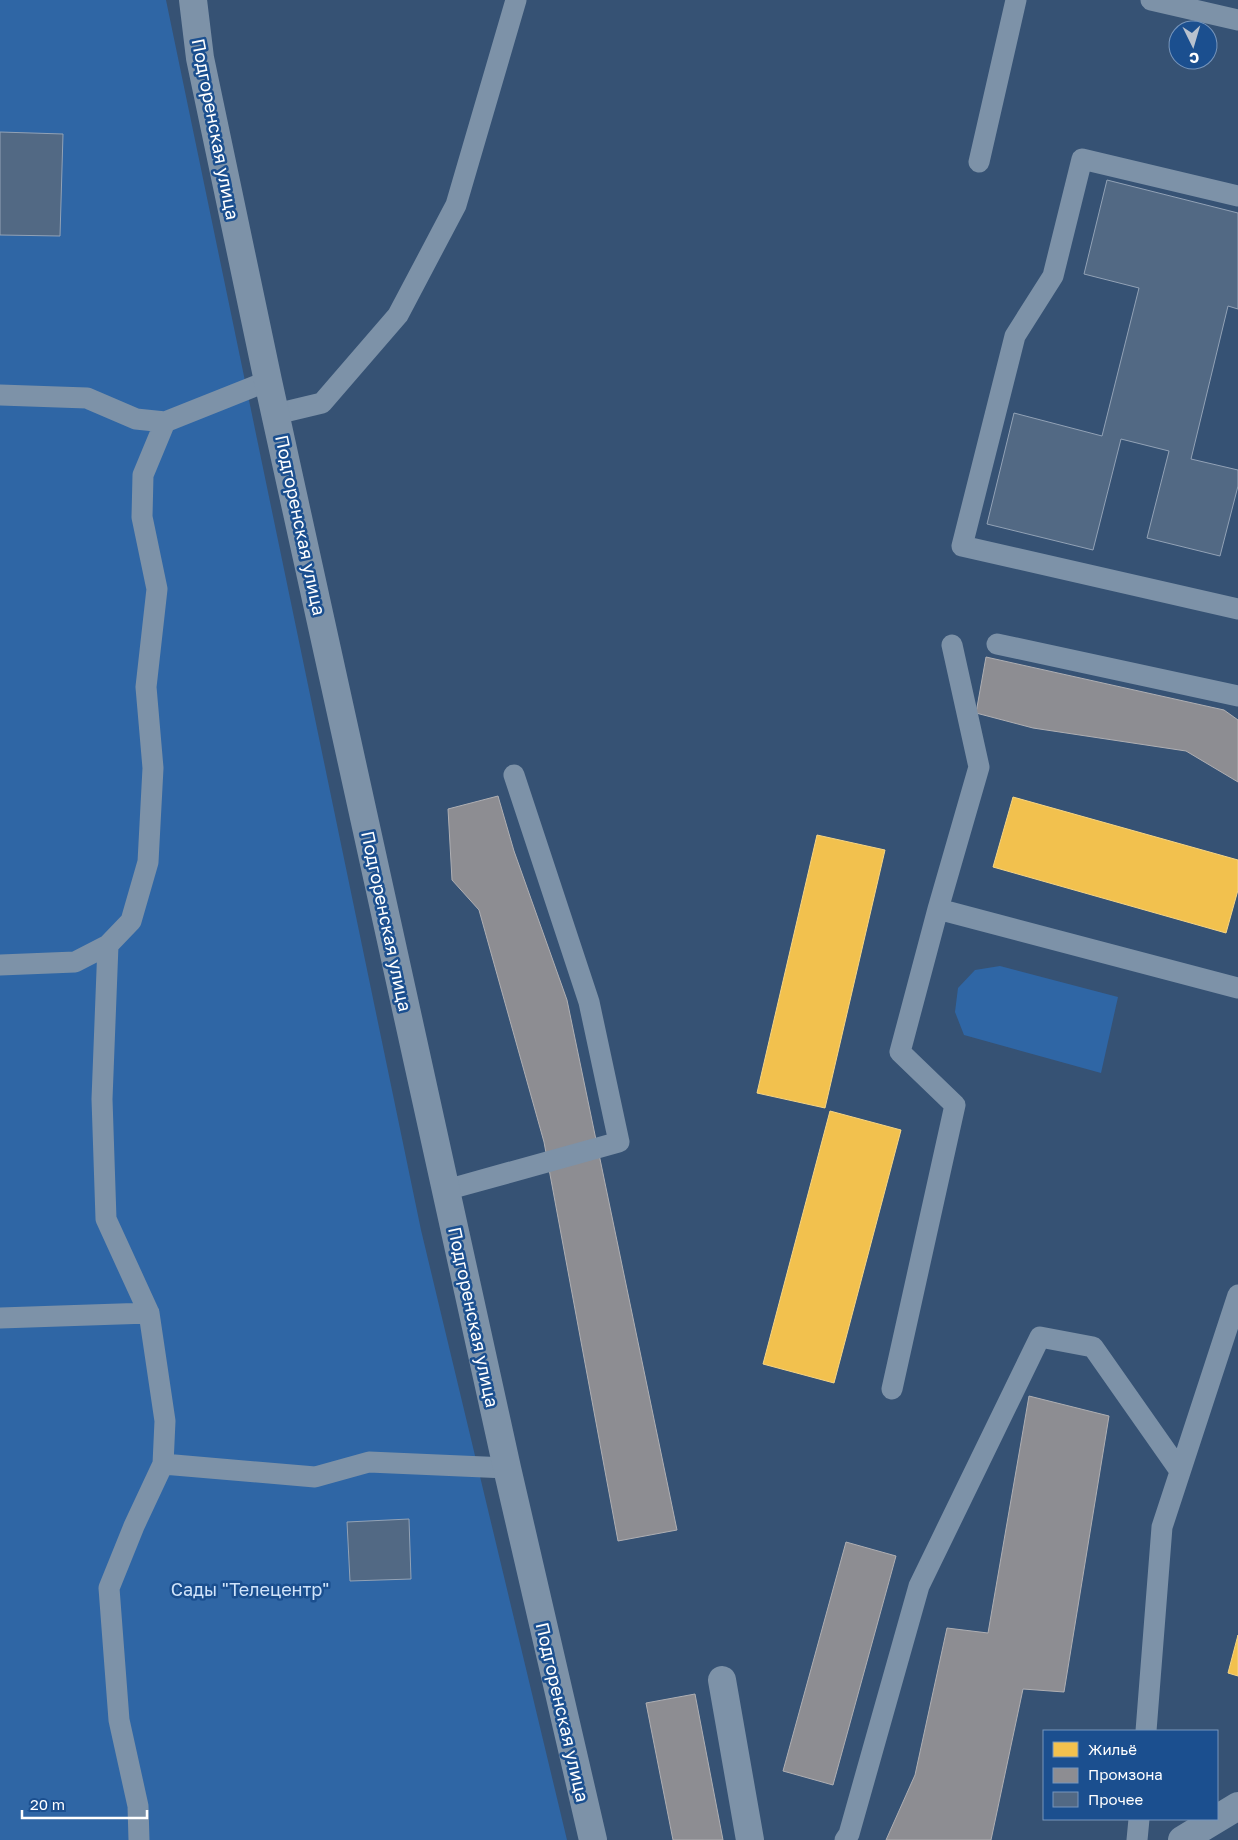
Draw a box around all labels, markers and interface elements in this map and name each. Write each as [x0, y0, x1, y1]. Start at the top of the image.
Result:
north arrow [1168, 20, 1218, 70]
street label: Подгоренская улица [188, 37, 244, 221]
text: С [1188, 50, 1200, 67]
street label: Подгоренская улица [271, 433, 331, 617]
street label: Подгоренская улица [357, 829, 417, 1013]
street label: Подгоренская улица [444, 1225, 504, 1409]
park label: Сады "Телецентр" [171, 1578, 329, 1600]
street label: Подгоренская улица [532, 1620, 594, 1804]
legend [1043, 1730, 1218, 1820]
text: Жильё [1088, 1740, 1137, 1758]
text: Промзона [1088, 1765, 1163, 1783]
scale bar [22, 1788, 148, 1820]
text: Прочее [1088, 1790, 1144, 1808]
text: 20 m [30, 1795, 65, 1813]

